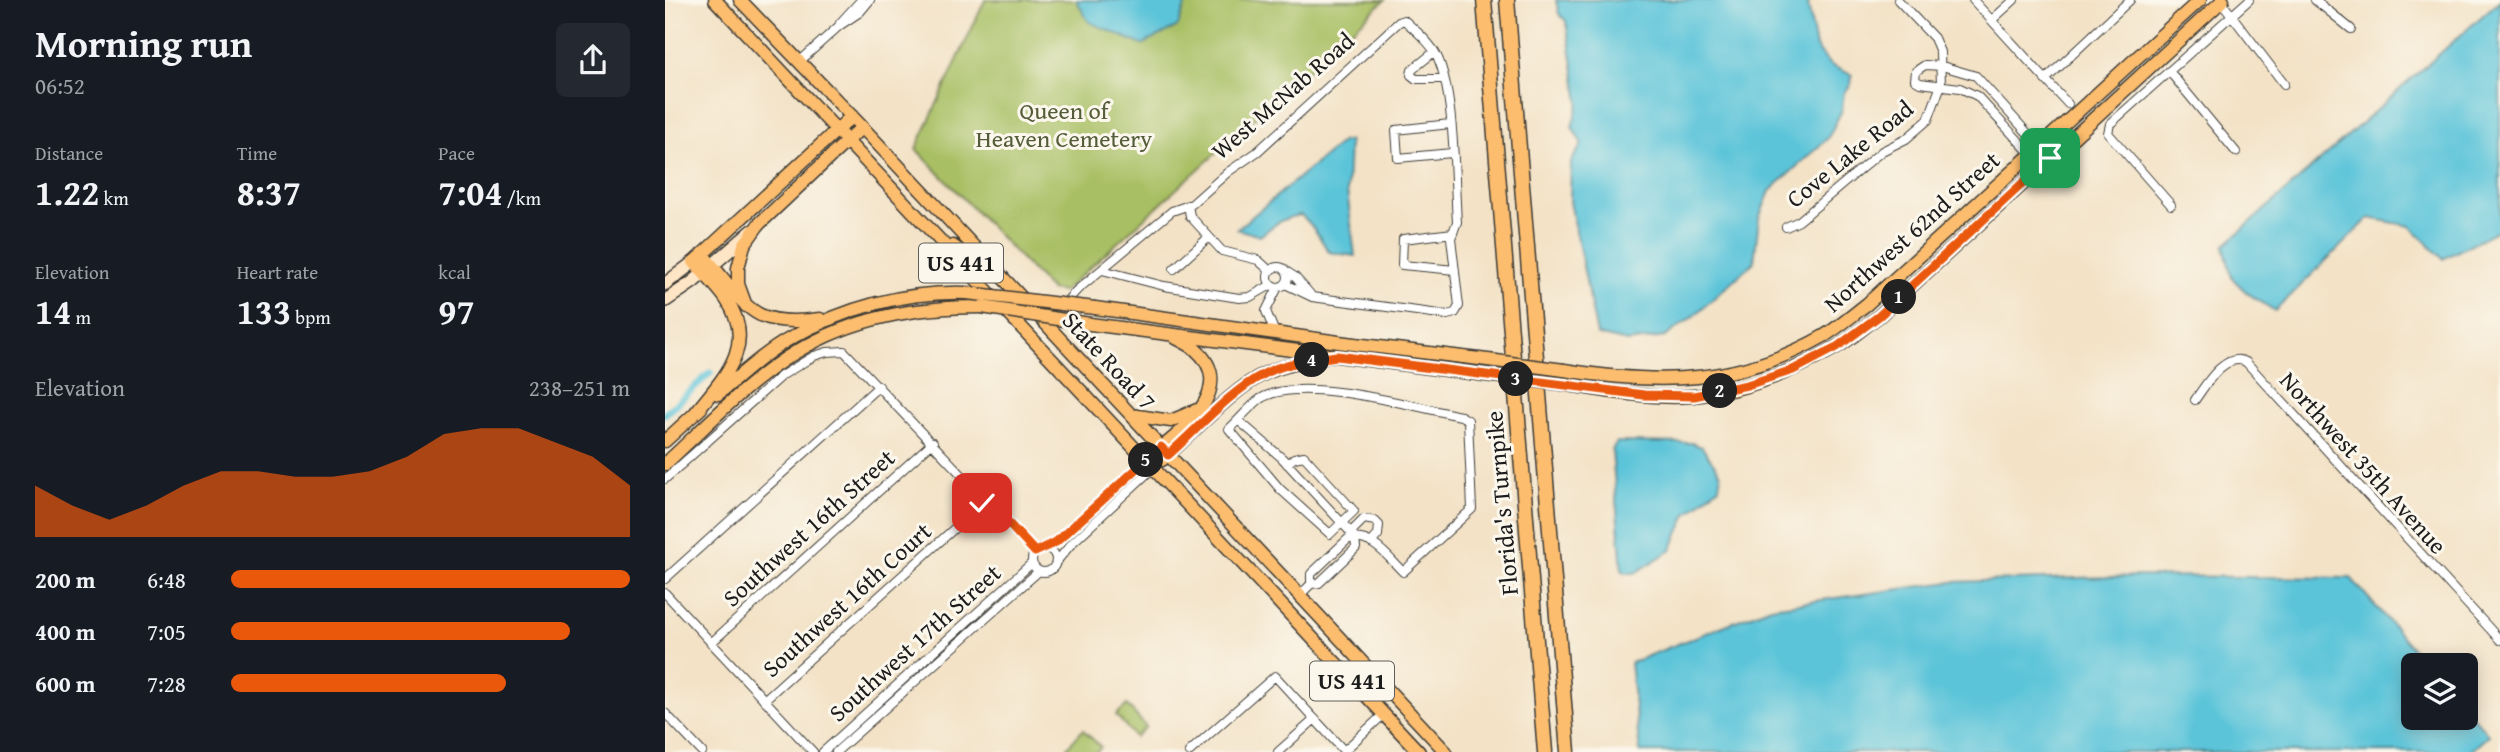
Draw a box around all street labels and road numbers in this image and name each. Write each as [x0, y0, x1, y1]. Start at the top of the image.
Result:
street label: West McNab Road [1204, 23, 1362, 168]
street label: Cove Lake Road [1779, 91, 1921, 216]
street label: Northwest 62nd Street [1816, 143, 2008, 320]
road number: US 441 [919, 244, 1003, 282]
street label: State Road 7 [1054, 304, 1164, 418]
street label: Northwest 35th Avenue [2272, 364, 2455, 562]
street label: Florida's Turnpike [1476, 409, 1527, 597]
street label: Southwest 16th Street [715, 440, 903, 615]
street label: Southwest 16th Court [754, 514, 939, 685]
street label: Southwest 17th Street [821, 555, 1009, 730]
road number: US 441 [1310, 662, 1394, 701]

